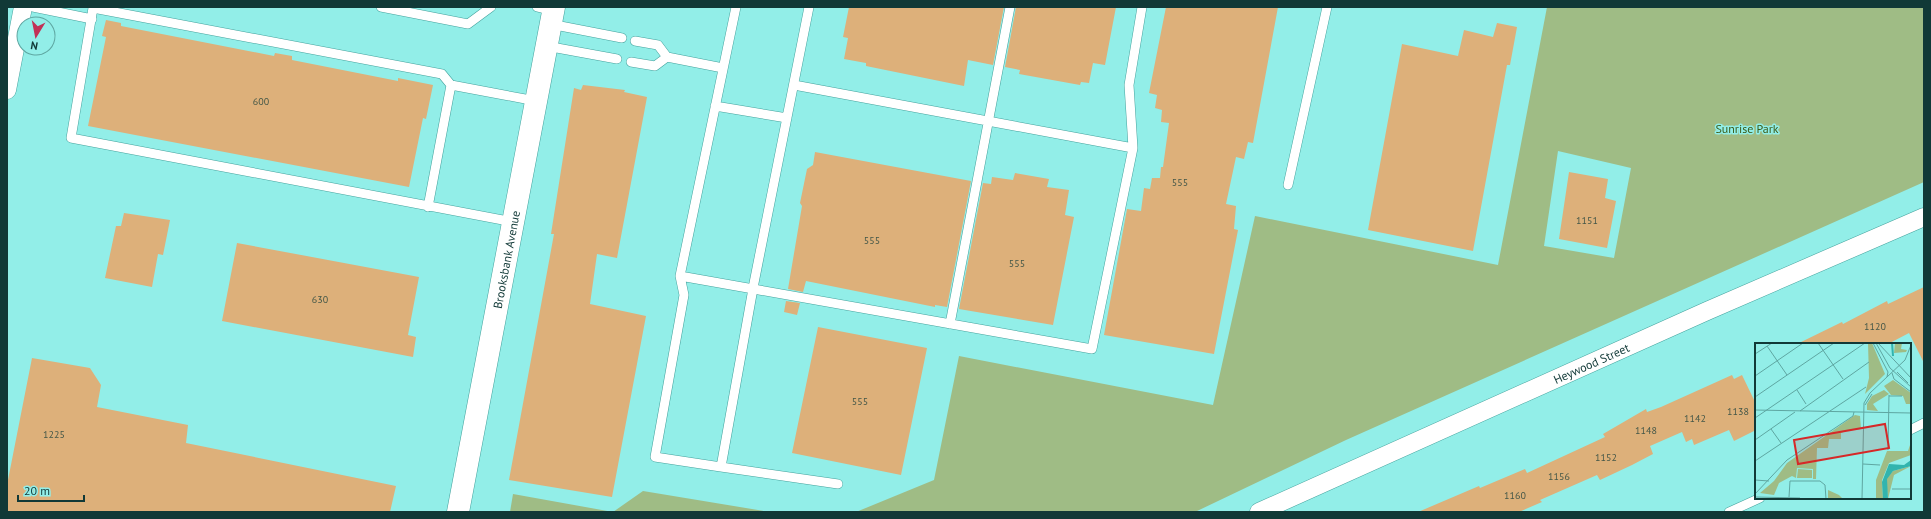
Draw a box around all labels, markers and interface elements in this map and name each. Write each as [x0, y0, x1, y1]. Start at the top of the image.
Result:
north arrow [16, 16, 56, 56]
text: N [29, 38, 39, 53]
house number: 600 [253, 95, 270, 108]
park label: Sunrise Park [1715, 121, 1779, 136]
house number: 555 [1172, 176, 1188, 189]
street label: Brooksbank Avenue [489, 209, 523, 310]
house number: 1151 [1576, 214, 1598, 227]
house number: 555 [864, 234, 880, 247]
house number: 555 [1009, 257, 1025, 270]
house number: 630 [312, 293, 329, 306]
house number: 1120 [1864, 320, 1886, 333]
street label: Heywood Street [1551, 339, 1631, 387]
inset map [1755, 343, 1911, 499]
house number: 555 [852, 395, 868, 408]
house number: 1138 [1727, 405, 1749, 418]
house number: 1142 [1684, 412, 1706, 425]
house number: 1148 [1635, 424, 1657, 437]
house number: 1225 [43, 428, 65, 441]
house number: 1152 [1595, 451, 1617, 464]
house number: 1156 [1548, 470, 1570, 483]
scale bar [18, 477, 84, 503]
text: 20 m [24, 483, 50, 498]
house number: 1160 [1504, 489, 1526, 502]

